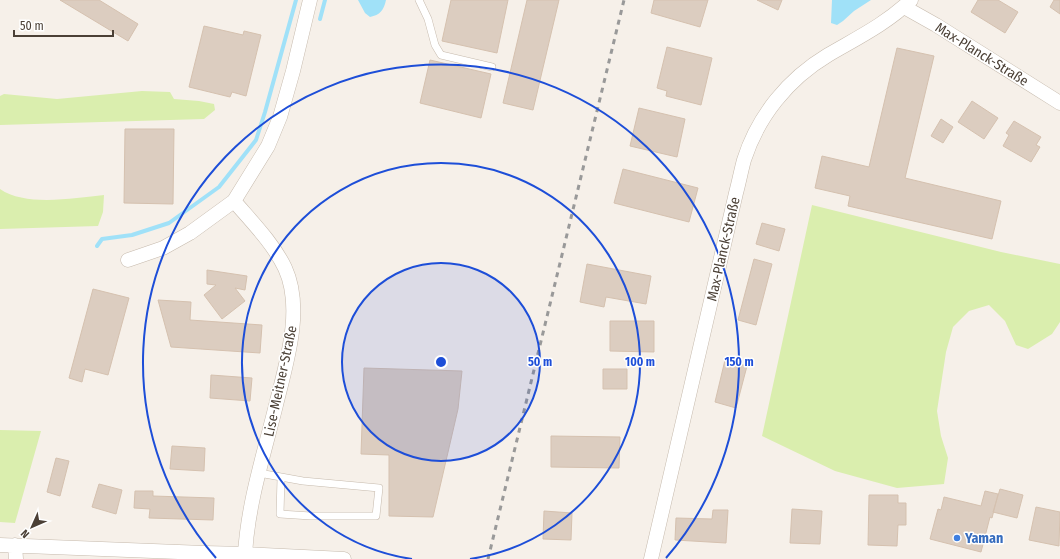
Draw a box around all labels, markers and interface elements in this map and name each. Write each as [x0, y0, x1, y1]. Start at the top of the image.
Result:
scale bar [14, 12, 113, 38]
text: 50 m [20, 19, 44, 33]
street label: Max-Planck-Straße [932, 19, 1031, 90]
street label: Max-Planck-Straße [703, 195, 744, 303]
street label: Lise-Meitner-Straße [260, 324, 301, 438]
centre of rings [434, 355, 448, 369]
text: 50 m [528, 355, 552, 369]
text: 100 m [625, 355, 655, 369]
text: 150 m [724, 355, 754, 369]
north arrow [12, 507, 52, 547]
text: N [18, 527, 32, 541]
place label: Yaman [964, 530, 1003, 547]
marker: Yaman [952, 533, 962, 543]

